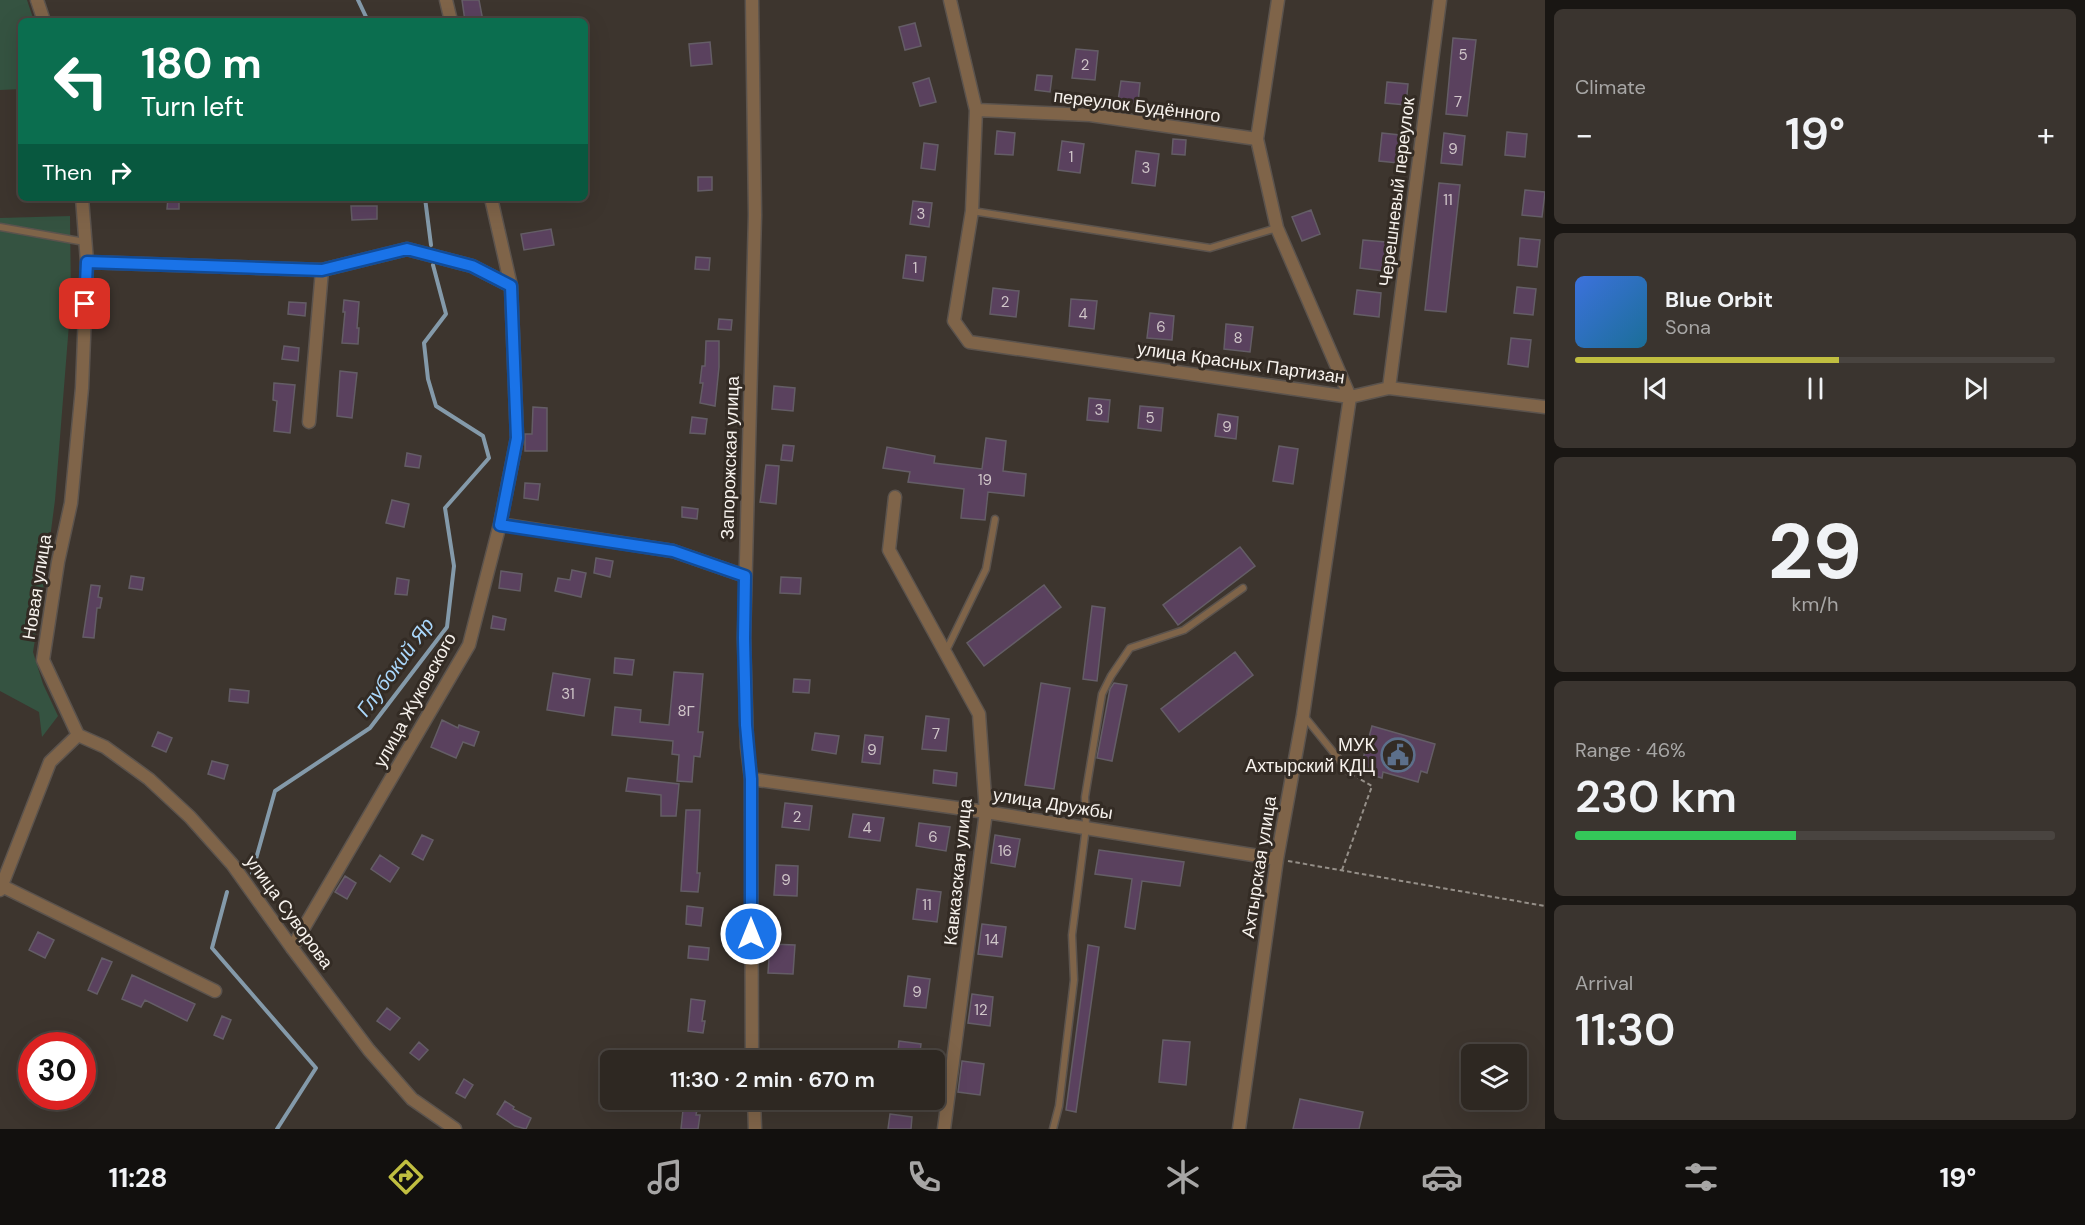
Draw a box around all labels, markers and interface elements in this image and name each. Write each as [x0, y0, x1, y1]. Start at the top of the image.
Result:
text: 180 m [141, 36, 262, 91]
icon: left [42, 42, 120, 120]
house number: 5 [1458, 45, 1468, 65]
house number: 2 [1081, 55, 1089, 75]
text: Climate [1575, 74, 1646, 100]
street label: переулок Будённого [1052, 84, 1222, 128]
text: Turn left [141, 89, 244, 124]
house number: 7 [1454, 92, 1462, 112]
street label: Черешневый переулок [1373, 96, 1421, 288]
text: 19° [1785, 104, 1845, 163]
text: − [1575, 113, 1593, 156]
text: + [2037, 113, 2055, 156]
house number: 9 [1448, 139, 1458, 159]
house number: 1 [1069, 147, 1073, 167]
icon: right [104, 156, 137, 189]
text: Then [42, 158, 92, 187]
house number: 3 [1142, 158, 1150, 178]
house number: 11 [1443, 190, 1453, 210]
house number: 3 [917, 204, 925, 224]
house number: 1 [913, 258, 917, 278]
pin [59, 278, 110, 329]
text: Blue Orbit [1665, 285, 1773, 314]
icon: arrive [68, 287, 101, 320]
house number: 2 [1001, 292, 1009, 312]
house number: 4 [1078, 304, 1088, 324]
text: Sona [1665, 314, 1711, 340]
house number: 6 [1156, 317, 1166, 337]
house number: 8 [1233, 328, 1243, 348]
street label: улица Красных Партизан [1136, 337, 1346, 389]
icon: previous [1639, 372, 1672, 405]
icon: pause [1799, 372, 1832, 405]
icon: next [1959, 372, 1992, 405]
street label: Запорожская улица [715, 375, 745, 540]
house number: 3 [1095, 400, 1103, 420]
house number: 5 [1145, 408, 1155, 428]
house number: 9 [1222, 417, 1232, 437]
house number: 19 [978, 470, 992, 490]
text: 29 [1768, 501, 1862, 602]
street label: Новая улица [17, 532, 57, 641]
text: km/h [1791, 591, 1839, 617]
water label: Глубокий Яр [350, 612, 440, 722]
street label: улица Жуковского [368, 628, 462, 772]
house number: 31 [561, 684, 575, 704]
house number: 8Г [677, 701, 695, 721]
house number: 7 [932, 724, 940, 744]
place label: МУК Ахтырский КДЦ [1245, 733, 1376, 778]
public building icon: МУК Ахтырский КДЦ [1380, 737, 1416, 773]
text: Range · 46% [1575, 737, 1686, 763]
house number: 9 [867, 740, 877, 760]
text: 230 km [1575, 767, 1737, 826]
street label: улица Дружбы [991, 783, 1115, 825]
street label: Ахтырская улица [1236, 793, 1282, 940]
street label: Кавказская улица [938, 796, 978, 947]
house number: 2 [793, 807, 801, 827]
house number: 4 [862, 818, 872, 838]
house number: 6 [928, 827, 938, 847]
house number: 16 [998, 841, 1012, 861]
street label: улица Суворова [240, 850, 339, 974]
house number: 9 [781, 870, 791, 890]
house number: 11 [922, 895, 932, 915]
position arrow [719, 902, 783, 966]
house number: 14 [985, 930, 999, 950]
text: Arrival [1575, 970, 1633, 996]
house number: 9 [912, 982, 922, 1002]
house number: 12 [974, 1000, 988, 1020]
text: 11:30 [1575, 1000, 1675, 1059]
speed limit sign: 30 [18, 1032, 96, 1110]
map controls [1461, 1044, 1527, 1110]
button: layers [1461, 1044, 1527, 1110]
text: 11:30 · 2 min · 670 m [670, 1065, 875, 1094]
icon: directions [385, 1156, 427, 1198]
icon: music [644, 1156, 686, 1198]
icon: phone [903, 1156, 945, 1198]
icon: climate [1162, 1156, 1204, 1198]
icon: car [1421, 1156, 1463, 1198]
icon: filters [1680, 1156, 1722, 1198]
text: 11:28 [109, 1160, 168, 1195]
text: 19° [1940, 1160, 1976, 1195]

